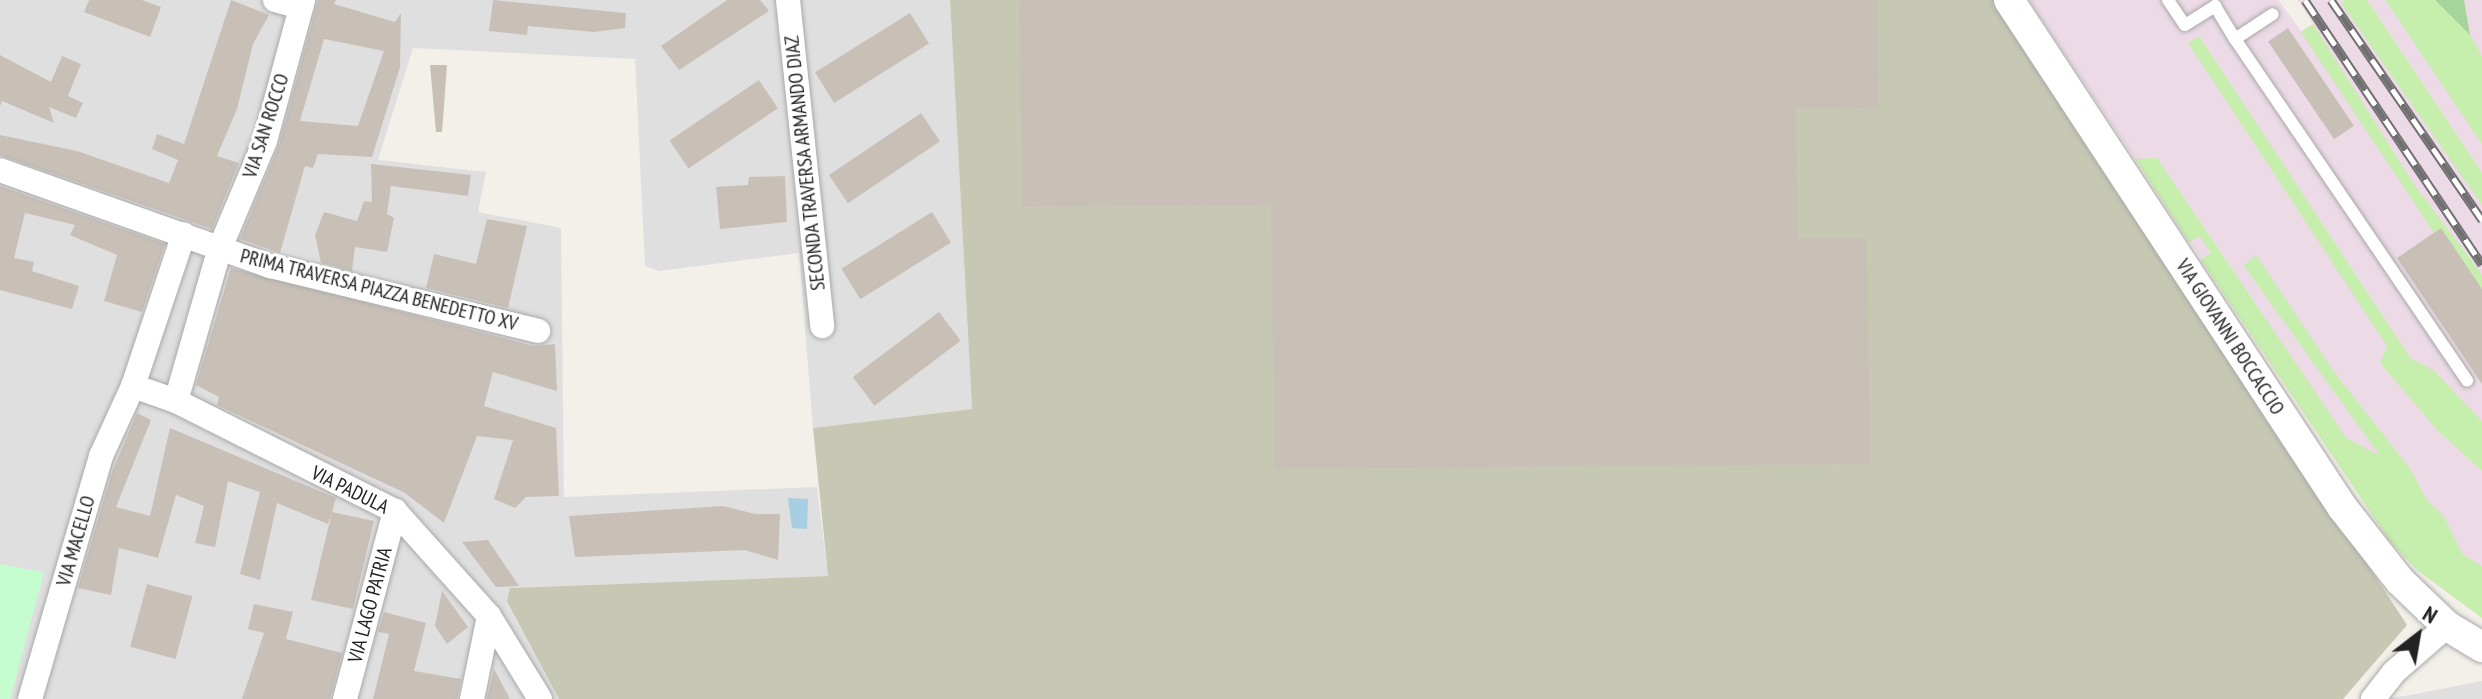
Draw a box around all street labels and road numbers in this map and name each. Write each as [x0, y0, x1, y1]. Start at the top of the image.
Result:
street label: SECONDA TRAVERSA ARMANDO DIAZ [780, 33, 830, 293]
street label: VIA SAN ROCCO [238, 70, 294, 182]
street label: PRIMA TRAVERSA PIAZZA BENEDETTO XV [236, 244, 522, 336]
street label: VIA GIOVANNI BOCCACCIO [2171, 254, 2289, 420]
street label: VIA PADULA [307, 461, 393, 519]
street label: VIA MACELLO [52, 493, 100, 589]
street label: VIA LAGO PATRIA [343, 544, 397, 666]

